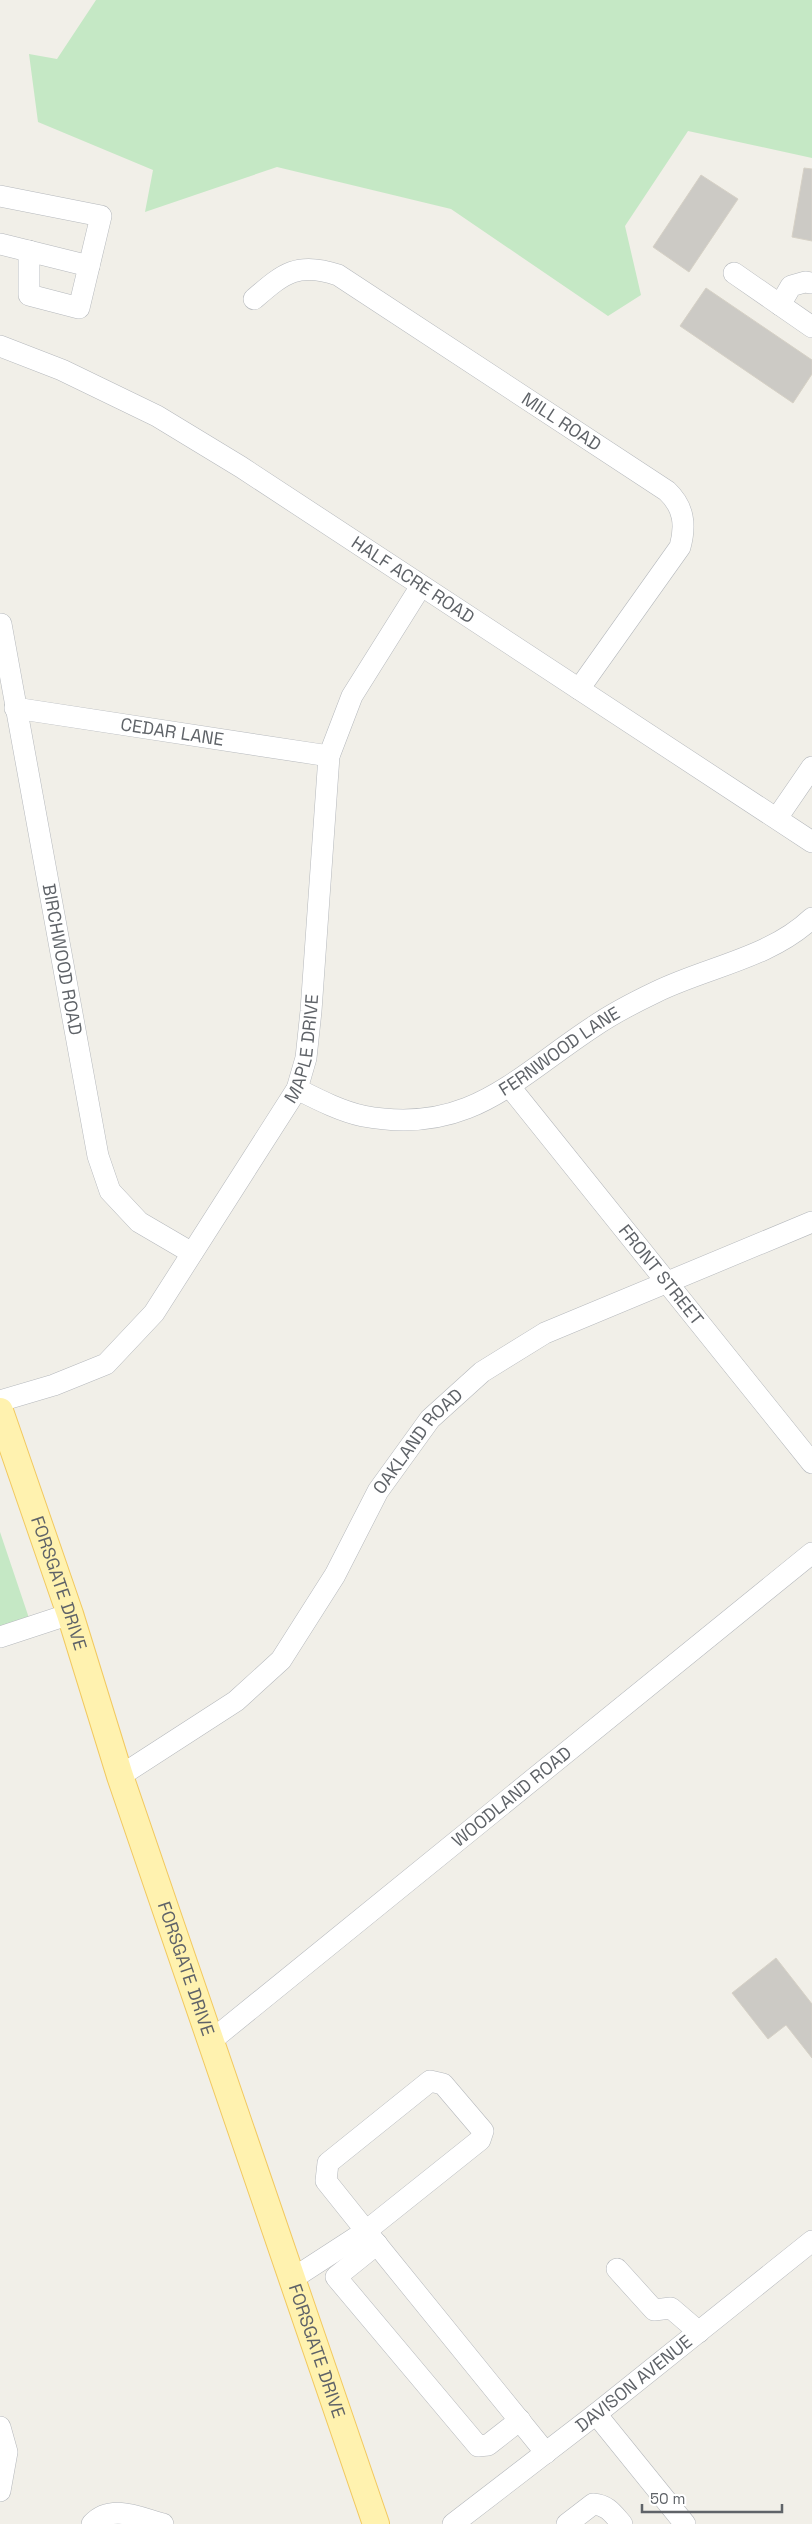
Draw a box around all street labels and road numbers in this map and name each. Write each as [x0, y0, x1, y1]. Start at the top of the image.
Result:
street label: MILL ROAD [518, 387, 606, 456]
street label: HALF ACRE ROAD [347, 531, 479, 628]
street label: CEDAR LANE [119, 712, 225, 751]
street label: BIRCHWOOD ROAD [38, 882, 88, 1037]
street label: MAPLE DRIVE [279, 993, 323, 1107]
street label: FERNWOOD LANE [494, 1001, 624, 1101]
street label: FRONT STREET [614, 1219, 709, 1330]
street label: OAKLAND ROAD [368, 1383, 467, 1498]
street label: FORSGATE DRIVE [26, 1513, 93, 1653]
street label: WOODLAND ROAD [447, 1741, 576, 1852]
street label: FORSGATE DRIVE [153, 1898, 220, 2039]
street label: FORSGATE DRIVE [284, 2281, 351, 2421]
street label: DAVISON AVENUE [571, 2330, 697, 2437]

